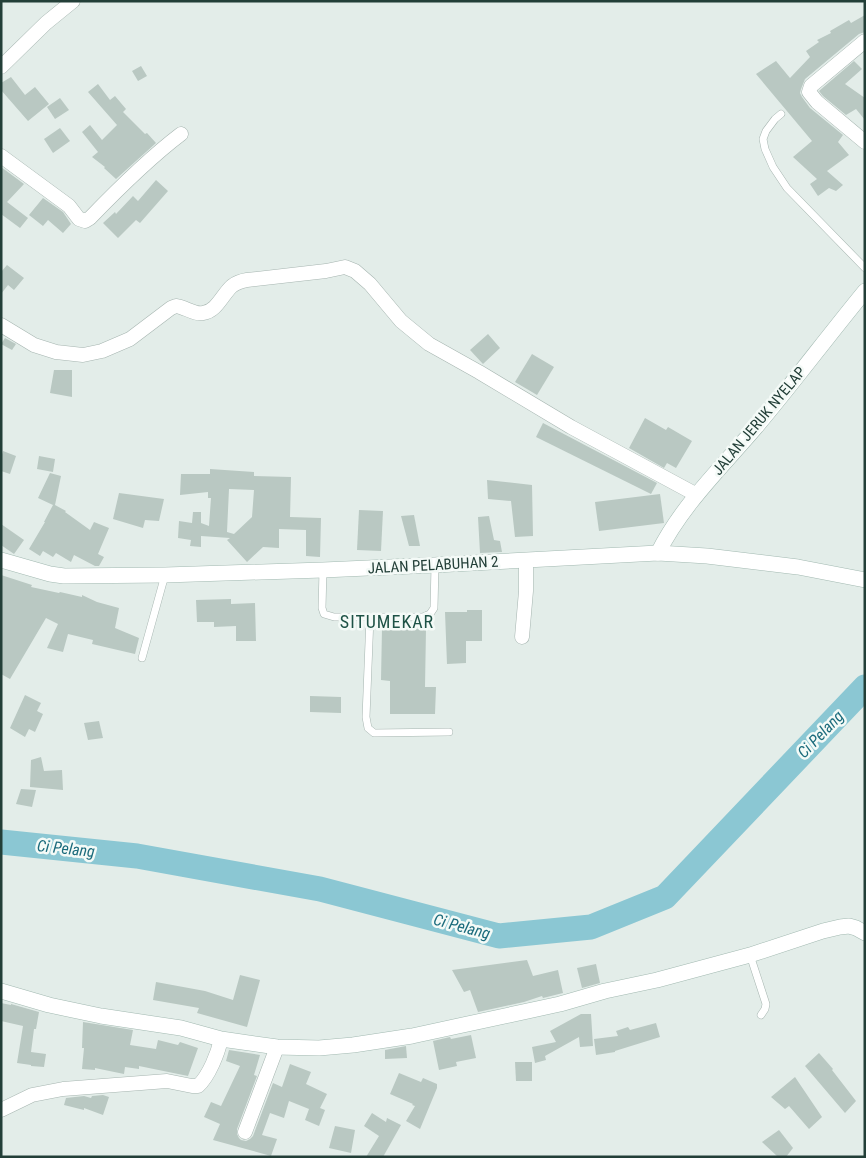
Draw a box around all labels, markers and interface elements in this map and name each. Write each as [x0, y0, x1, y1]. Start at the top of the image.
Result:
street label: JALAN JERUK NYELAP [708, 363, 810, 479]
street label: JALAN PELABUHAN 2 [367, 553, 499, 577]
district label: SITUMEKAR [340, 611, 434, 632]
water label: Ci Pelang [793, 707, 848, 762]
water label: Ci Pelang [36, 836, 96, 861]
water label: Ci Pelang [431, 910, 493, 943]

